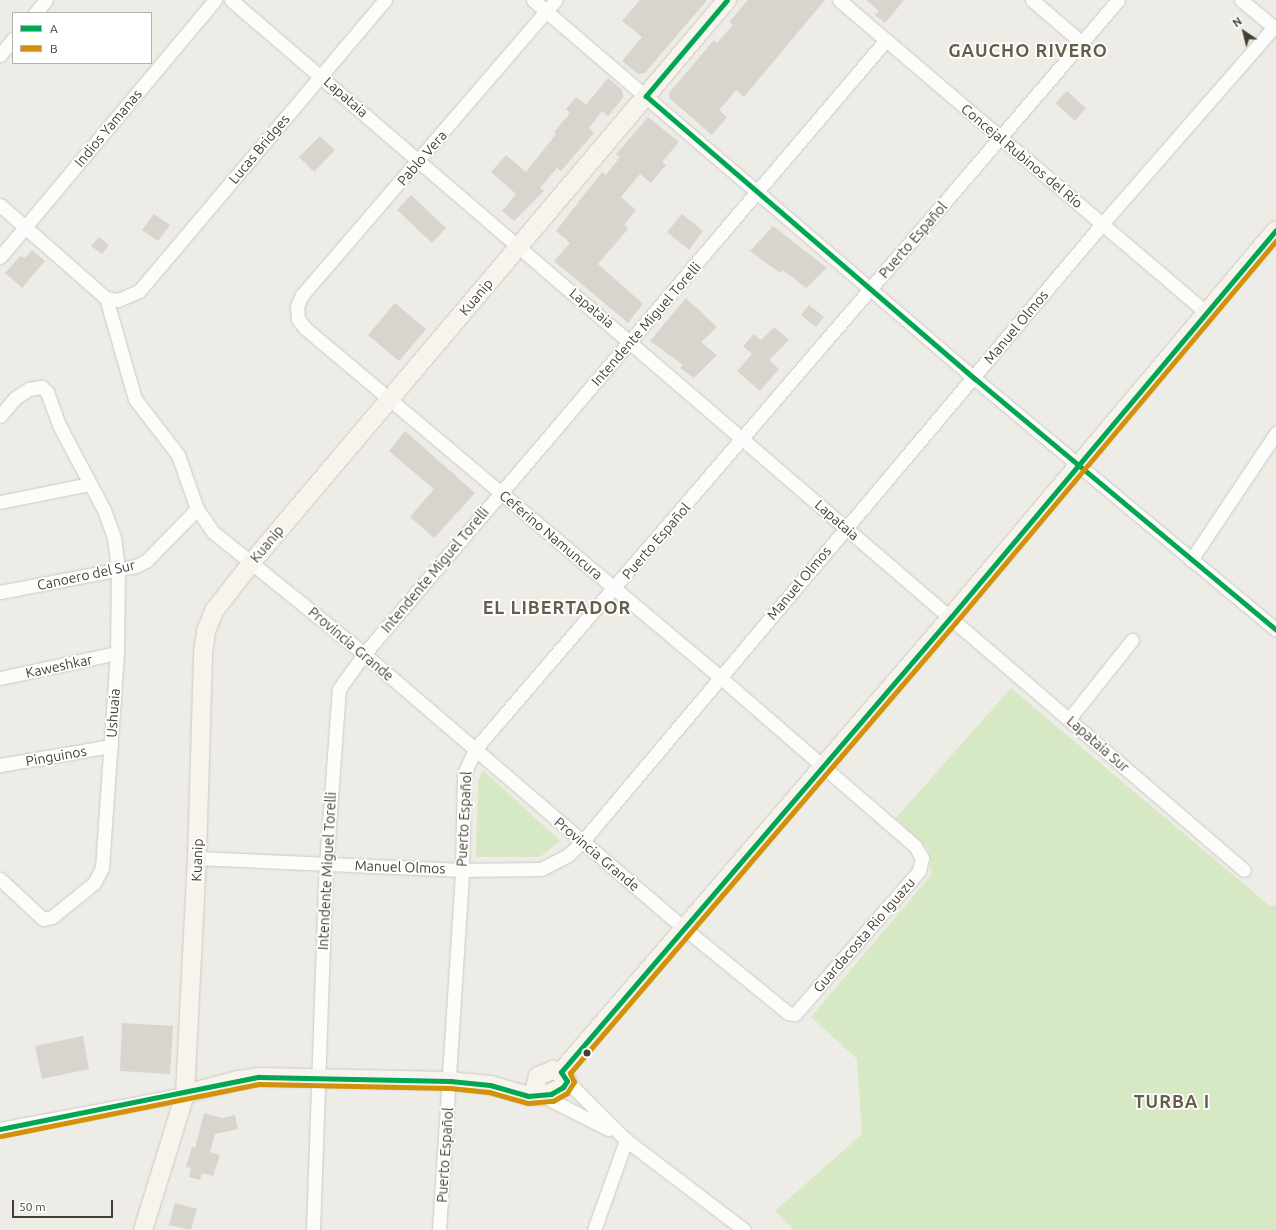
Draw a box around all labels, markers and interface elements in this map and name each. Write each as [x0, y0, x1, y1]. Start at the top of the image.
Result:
legend [12, 12, 152, 64]
north arrow [1224, 12, 1264, 52]
text: N [1230, 15, 1244, 29]
text: A [50, 22, 58, 35]
district label: GAUCHO RIVERO [948, 39, 1108, 61]
text: B [50, 42, 58, 55]
street label: Lapataia [320, 73, 372, 121]
street label: Indios Yamanas [71, 86, 145, 170]
street label: Concejal Rubinos del Río [958, 100, 1086, 212]
street label: Lucas Bridges [225, 111, 293, 187]
street label: Pablo Vera [394, 127, 450, 189]
street label: Puerto Español [875, 198, 951, 282]
street label: Intendente Miguel Torelli [588, 259, 704, 389]
street label: Kuanip [456, 275, 496, 319]
street label: Lapataia [566, 285, 618, 331]
street label: Manuel Olmos [980, 287, 1052, 367]
street label: Ceferino Namuncura [496, 487, 606, 583]
street label: Lapataia [811, 496, 863, 544]
street label: Puerto Español [618, 499, 694, 583]
street label: Intendente Miguel Torelli [378, 504, 492, 636]
street label: Kuanip [247, 522, 287, 566]
street label: Manuel Olmos [763, 543, 835, 623]
street label: Canoero del Sur [35, 556, 137, 594]
district label: EL LIBERTADOR [483, 596, 631, 618]
street label: Provincia Grande [305, 603, 397, 685]
street label: Kaweshkar [24, 651, 94, 681]
street label: Ushuaia [103, 688, 123, 738]
street label: Lapataia Sur [1063, 712, 1133, 776]
street label: Pinguinos [24, 742, 88, 770]
street label: Puerto Español [453, 771, 475, 867]
street label: Intendente Miguel Torelli [314, 791, 340, 951]
street label: Provincia Grande [551, 813, 643, 895]
street label: Kuanip [188, 838, 206, 882]
street label: Manuel Olmos [354, 857, 446, 877]
street label: Guardacosta Rio Iguazu [810, 874, 918, 996]
unlabelled marker [582, 1048, 592, 1058]
district label: TURBA I [1134, 1090, 1210, 1112]
street label: Puerto Español [433, 1107, 457, 1203]
scale bar [14, 1192, 115, 1218]
text: 50 m [19, 1200, 46, 1213]

